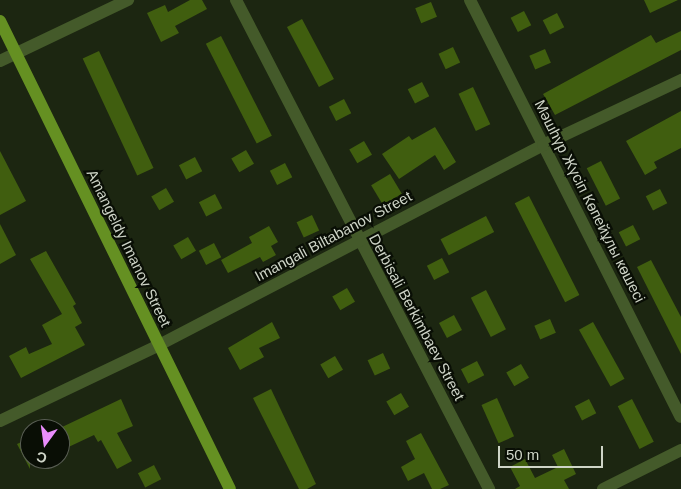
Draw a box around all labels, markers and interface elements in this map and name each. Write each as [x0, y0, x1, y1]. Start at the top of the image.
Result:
street label: Мәшһүр Жүсіп Көпейұлы көшесі [531, 97, 649, 305]
street label: Amangeldy Imanov Street [83, 166, 175, 330]
street label: Imangali Biltabanov Street [251, 187, 415, 285]
street label: Derbisali Berkimbaev Street [365, 231, 469, 403]
north arrow [20, 419, 70, 469]
scale bar [501, 436, 606, 468]
text: 50 m [506, 446, 539, 463]
text: С [35, 449, 48, 467]

